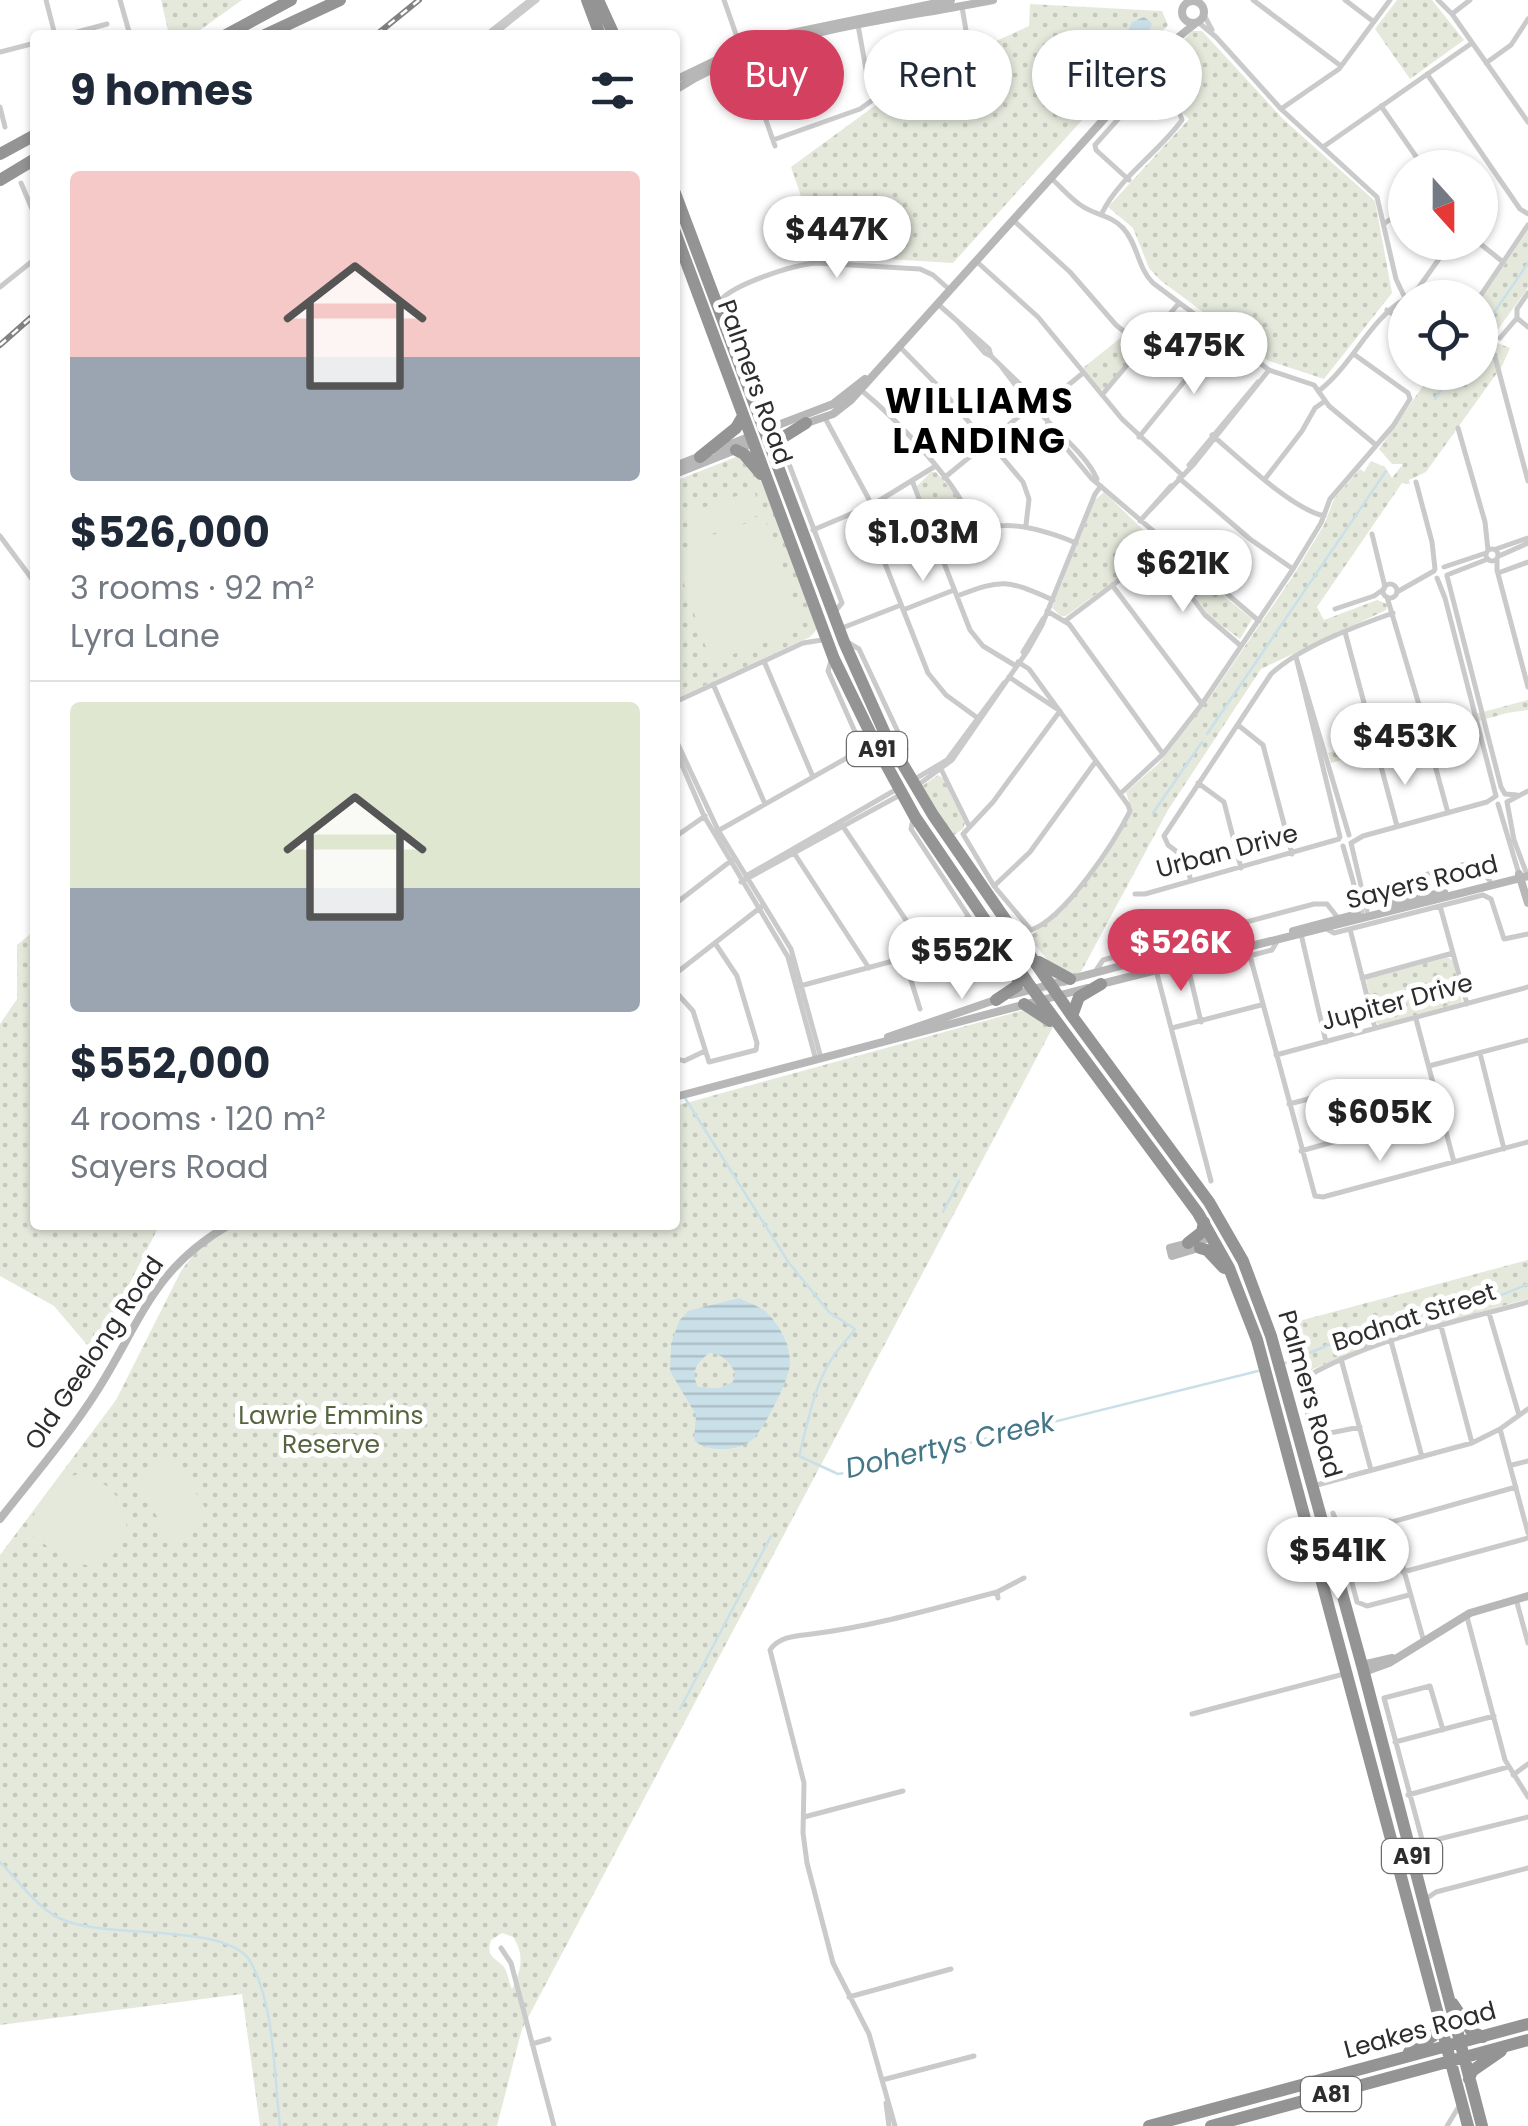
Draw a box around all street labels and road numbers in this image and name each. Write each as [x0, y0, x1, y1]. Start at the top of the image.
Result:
street label: Palmers Road [709, 295, 801, 469]
road number: A91 [847, 732, 907, 766]
street label: Urban Drive [1152, 815, 1302, 887]
street label: Sayers Road [1342, 846, 1502, 918]
street label: Jupiter Drive [1317, 965, 1477, 1039]
street label: Old Geelong Road [16, 1249, 172, 1457]
street label: Bodnat Street [1328, 1274, 1500, 1360]
street label: Palmers Road [1269, 1306, 1351, 1482]
road number: A91 [1382, 1839, 1442, 1873]
street label: Leakes Road [1340, 1993, 1500, 2067]
road number: A81 [1301, 2077, 1361, 2111]

